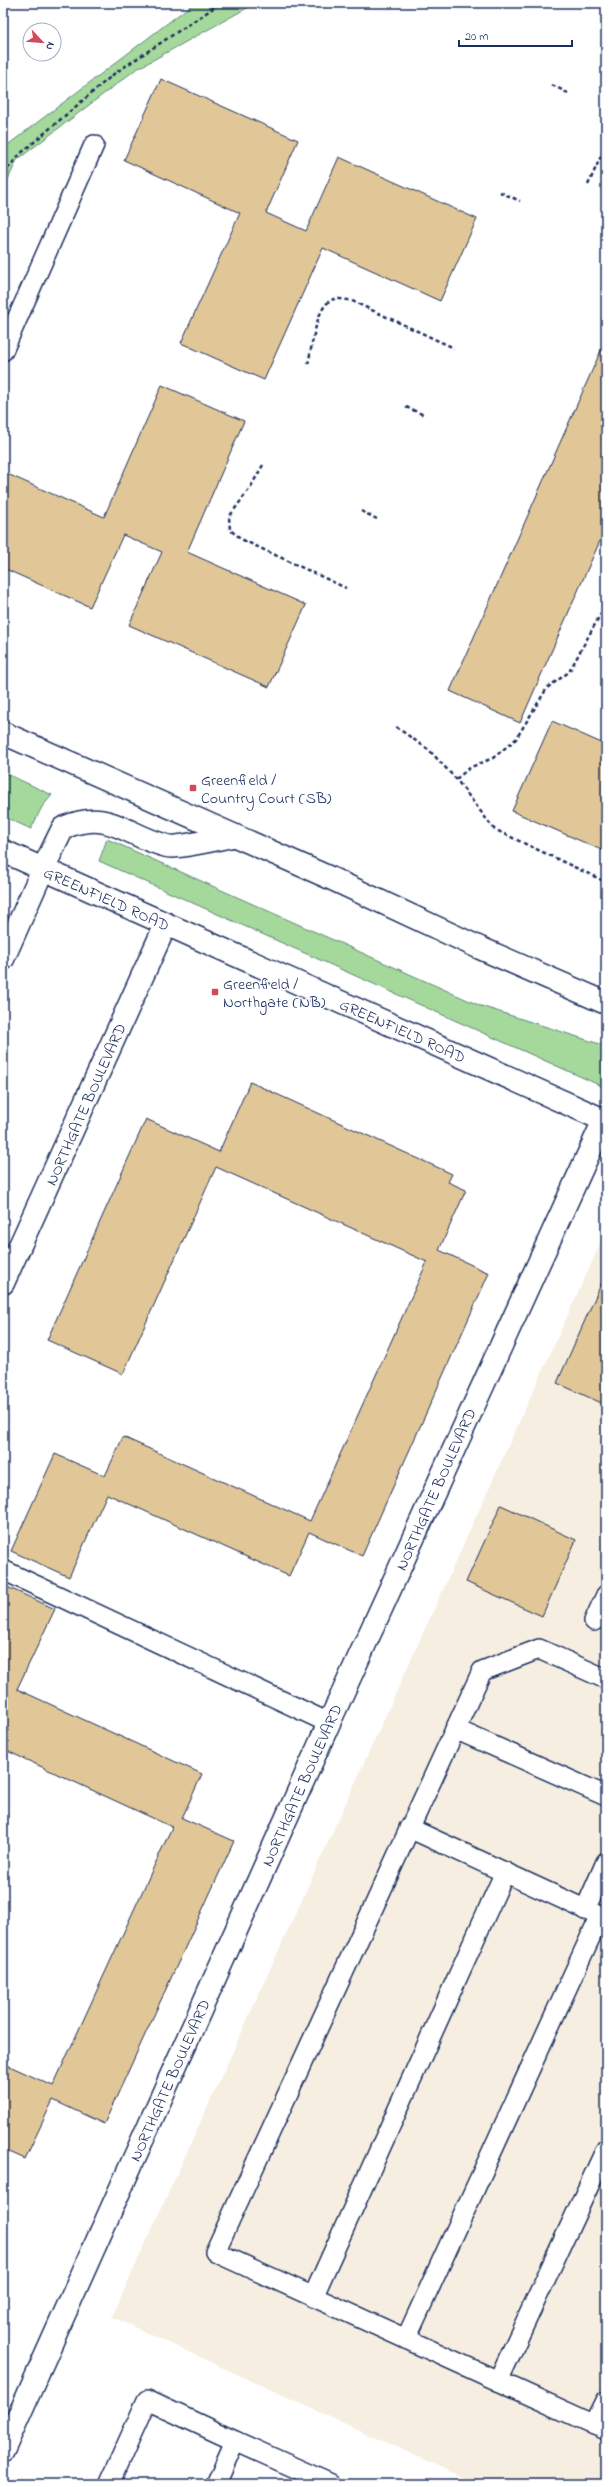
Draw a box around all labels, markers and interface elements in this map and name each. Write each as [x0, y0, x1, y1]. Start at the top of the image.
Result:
north arrow [22, 22, 62, 62]
scale bar [459, 22, 572, 48]
text: 20 m [465, 28, 488, 46]
text: N [41, 39, 59, 53]
place label: Greenfield / Country Court (SB) [201, 769, 332, 811]
marker: Greenfield / Country Court (SB) [188, 783, 198, 793]
street label: GREENFIELD ROAD [39, 861, 173, 938]
place label: Greenfield / Northgate (NB) [223, 973, 326, 1015]
marker: Greenfield / Northgate (NB) [210, 987, 220, 997]
street label: GREENFIELD ROAD [335, 993, 469, 1070]
street label: NORTHGATE BOULEVARD [40, 1020, 133, 1190]
street label: NORTHGATE BOULEVARD [390, 1405, 483, 1575]
street label: NORTHGATE BOULEVARD [256, 1701, 349, 1871]
street label: NORTHGATE BOULEVARD [124, 1996, 217, 2166]

